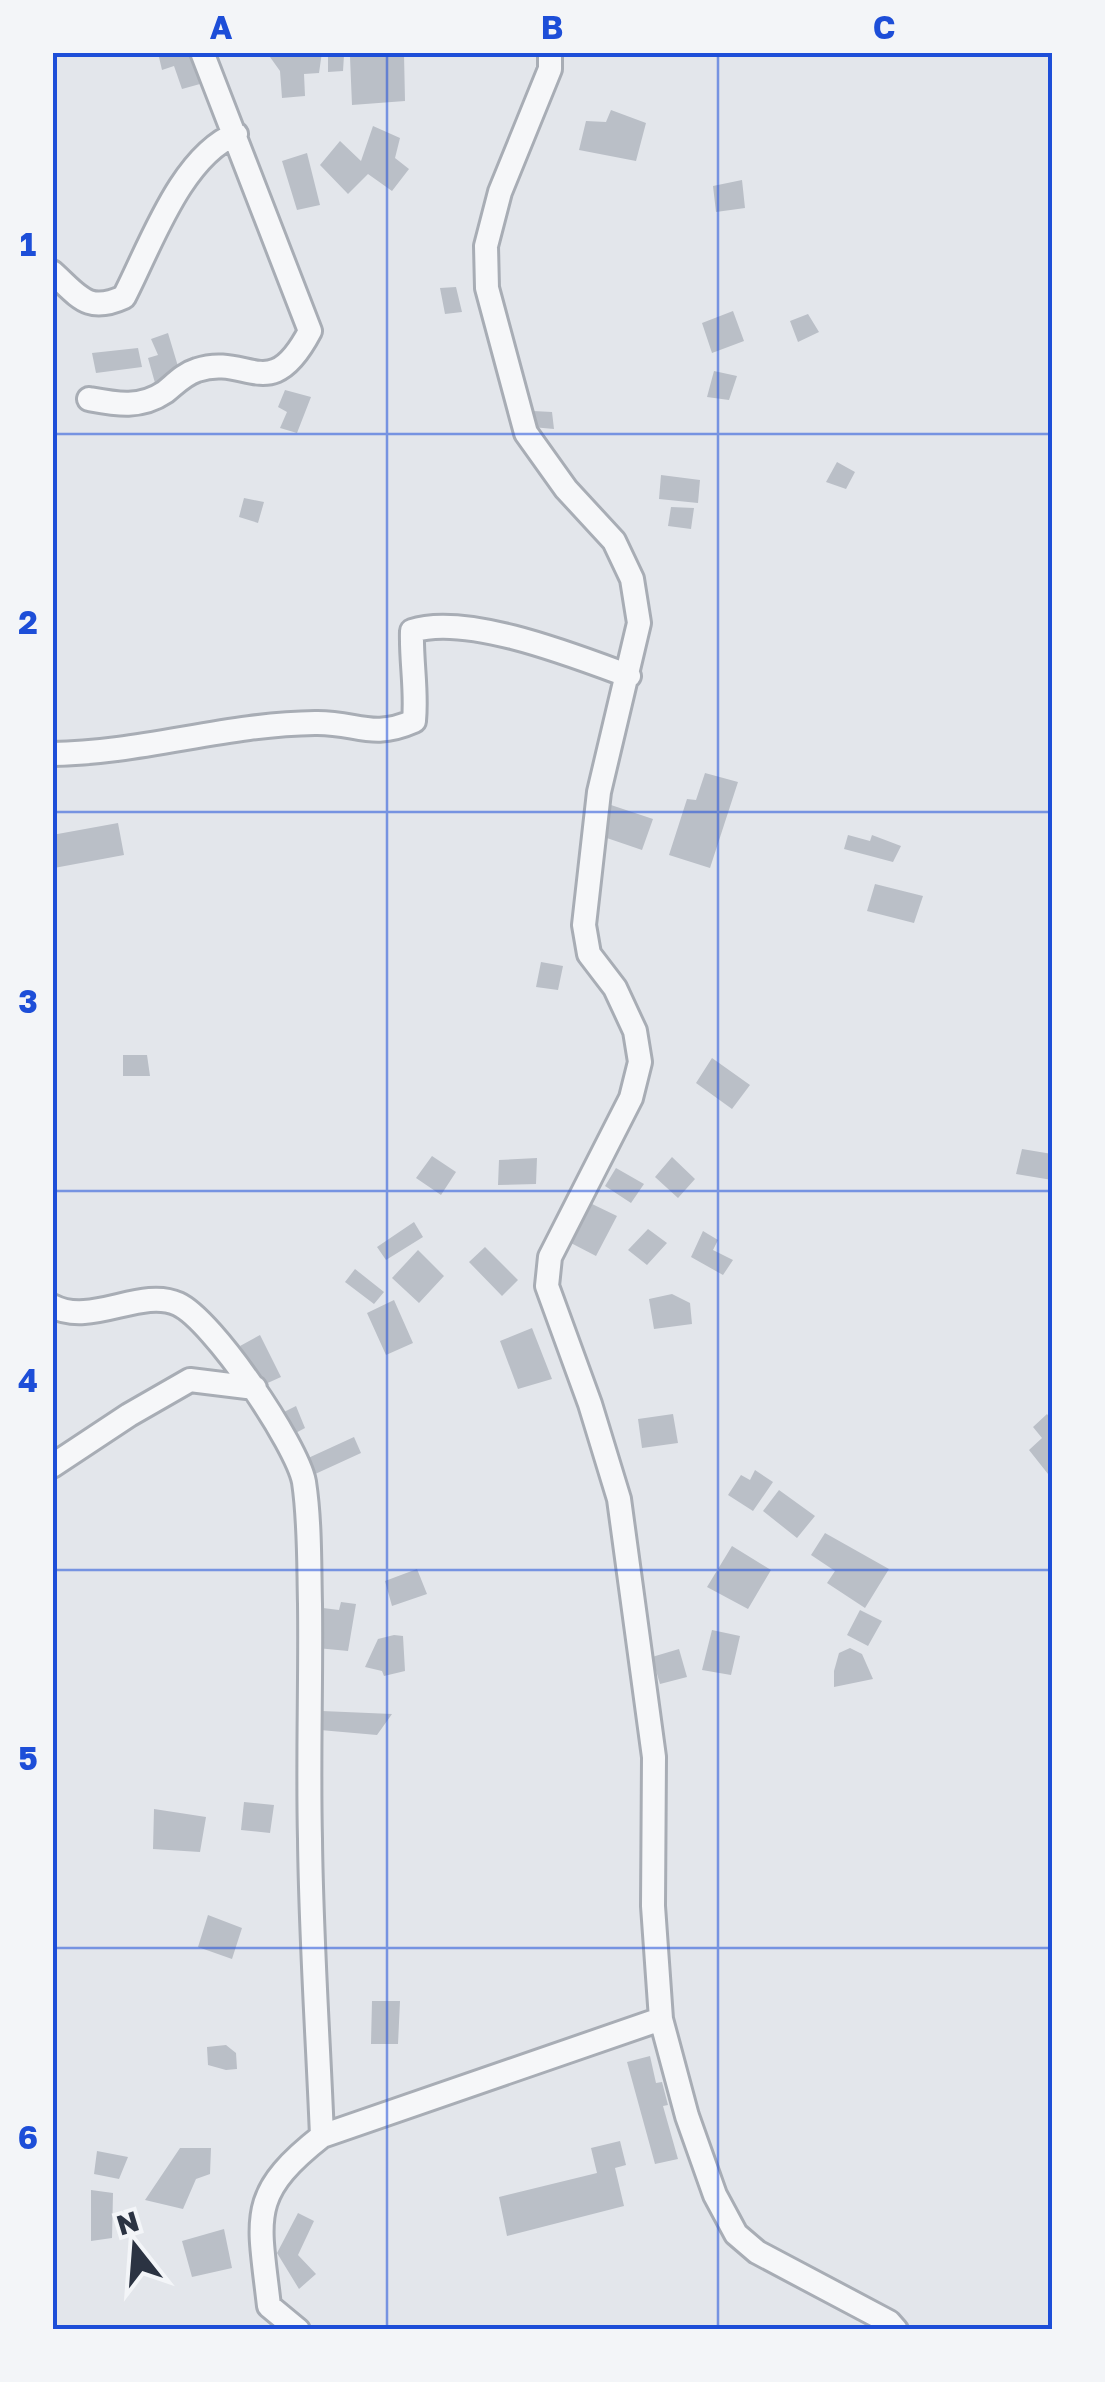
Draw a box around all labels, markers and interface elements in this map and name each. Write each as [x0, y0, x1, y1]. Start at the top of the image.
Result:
text: A [210, 8, 233, 46]
text: B [541, 8, 563, 46]
text: C [873, 8, 895, 46]
text: 1 [20, 225, 36, 263]
text: 2 [18, 603, 38, 641]
text: 3 [18, 982, 38, 1020]
text: 4 [18, 1361, 38, 1399]
text: 5 [18, 1739, 38, 1777]
text: 6 [18, 2118, 38, 2156]
north arrow [85, 2197, 185, 2297]
text: N [113, 2204, 143, 2242]

